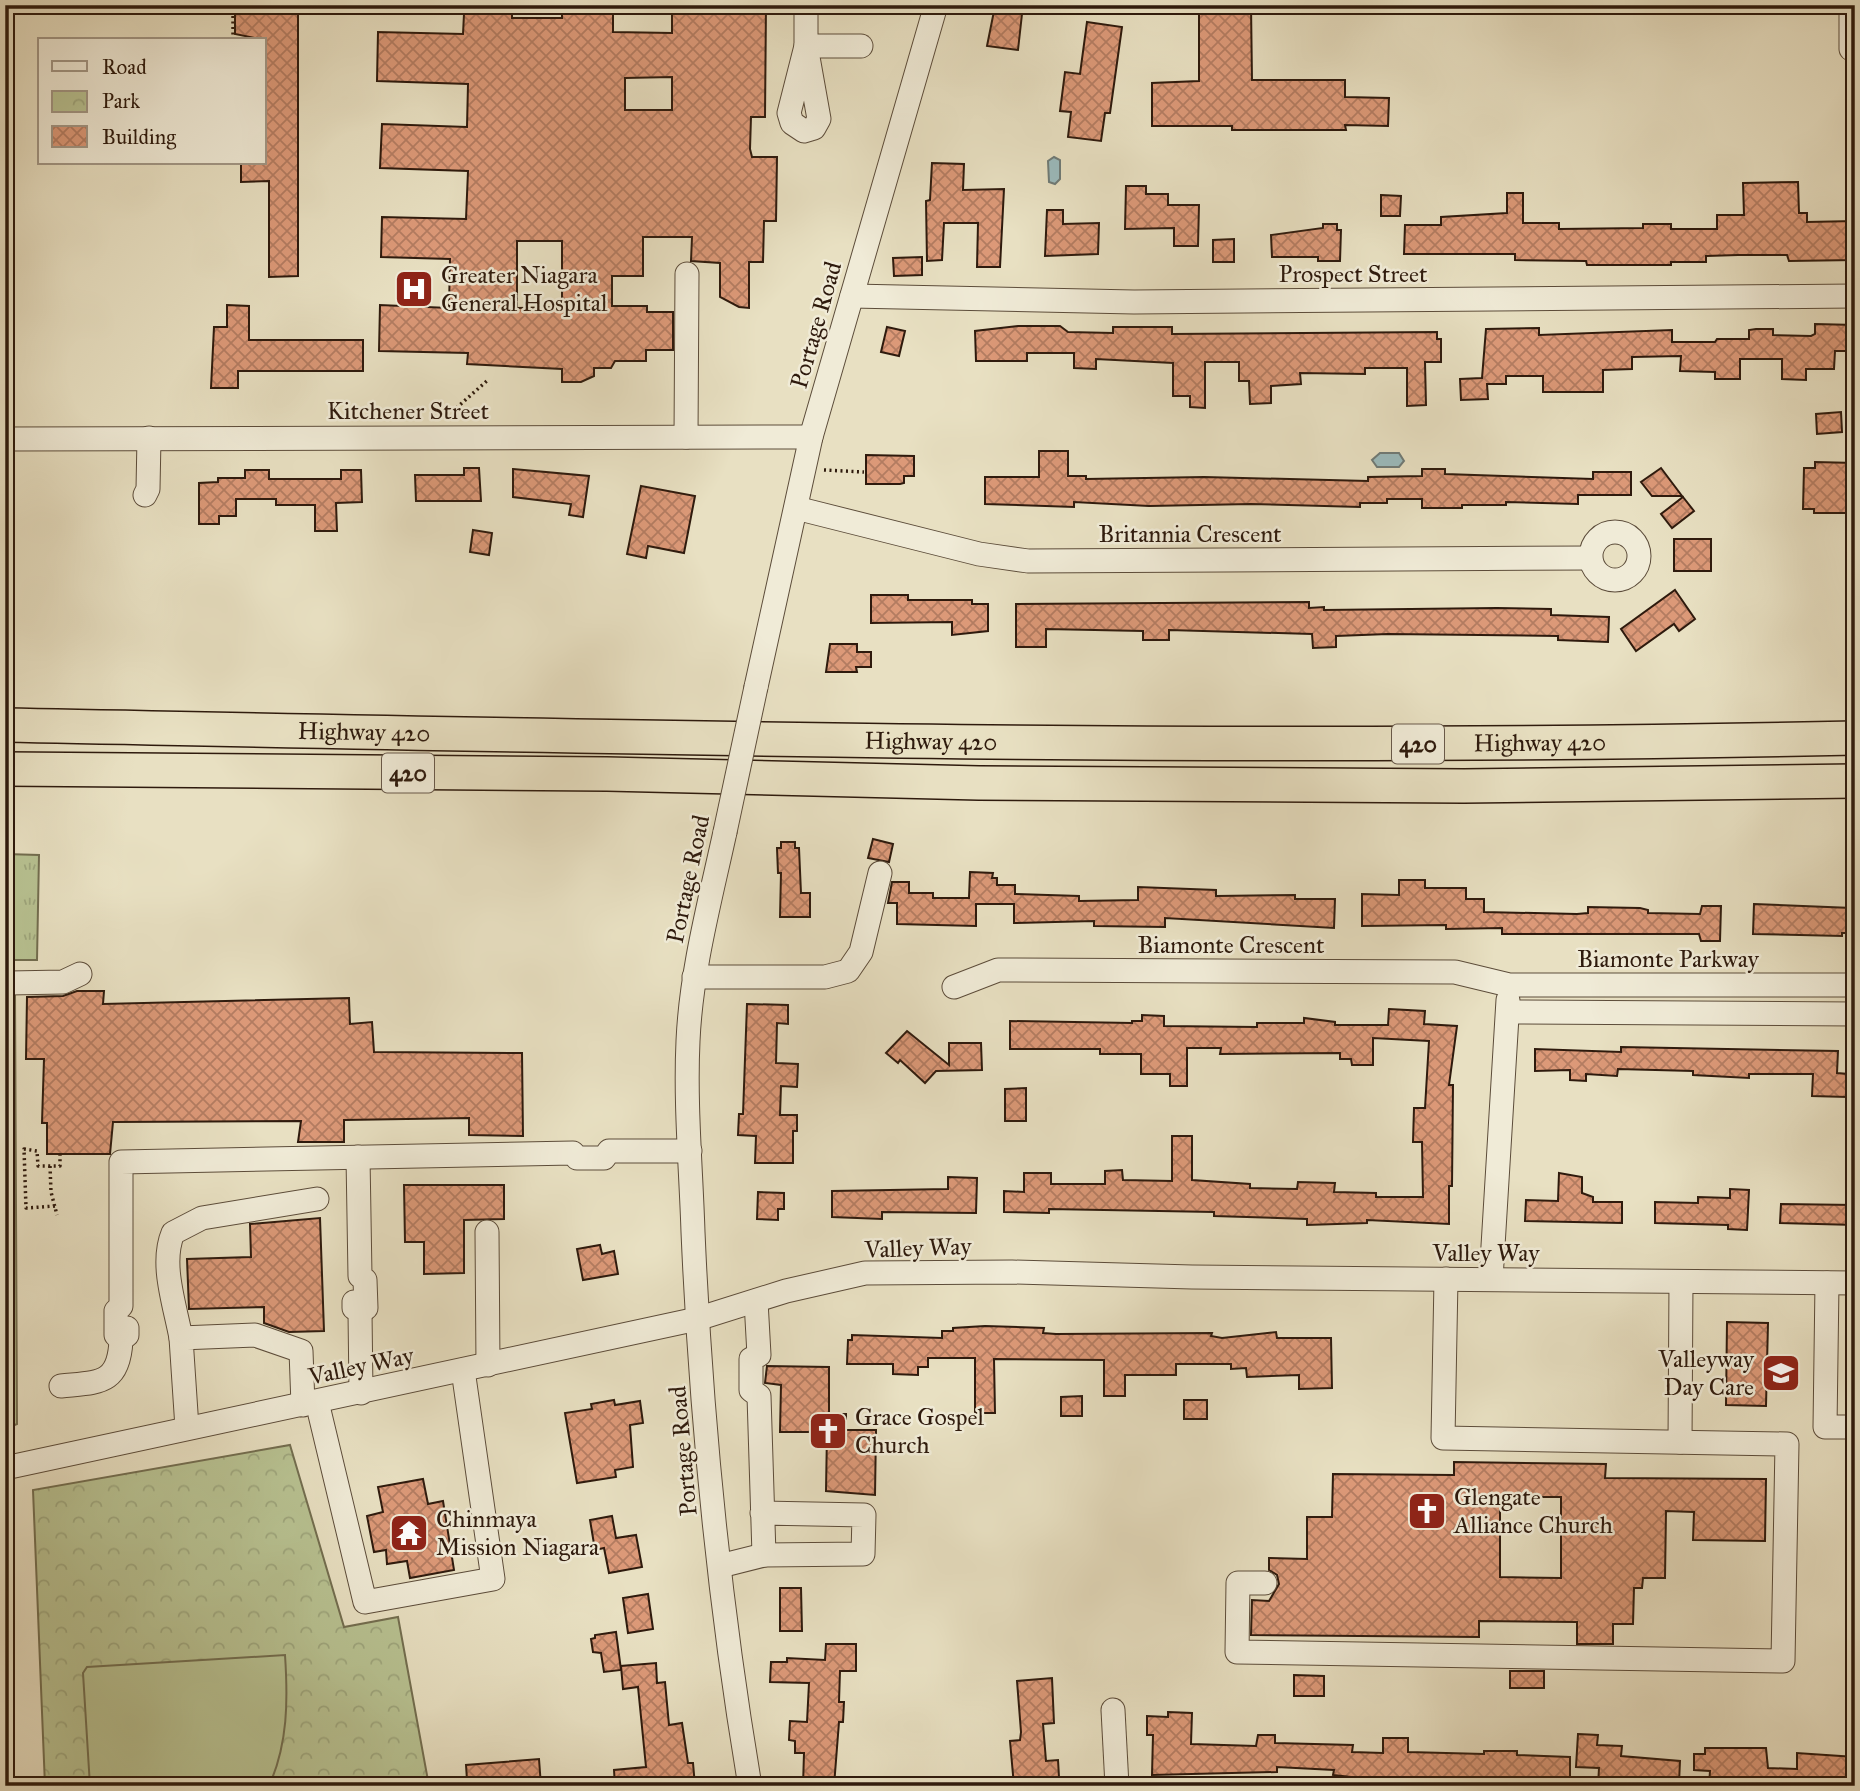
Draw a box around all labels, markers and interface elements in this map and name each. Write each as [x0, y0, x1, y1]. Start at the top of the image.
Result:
legend [38, 38, 266, 164]
text: Road [102, 54, 147, 80]
text: Park [102, 88, 140, 114]
text: Building [102, 124, 176, 150]
street label: Portage Road [784, 258, 848, 392]
street label: Prospect Street [1279, 259, 1428, 289]
place label: Greater Niagara General Hospital [441, 260, 608, 318]
hospital icon: Greater Niagara General Hospital [393, 268, 435, 310]
street label: Kitchener Street [327, 396, 490, 426]
street label: Britannia Crescent [1098, 519, 1282, 549]
street label: Highway 420 [297, 716, 431, 748]
road number: 420 [1392, 724, 1444, 764]
street label: Highway 420 [864, 725, 997, 757]
street label: Highway 420 [1473, 727, 1606, 758]
road number: 420 [382, 754, 434, 792]
street label: Portage Road [660, 812, 716, 946]
street label: Biamonte Crescent [1138, 930, 1325, 960]
street label: Biamonte Parkway [1577, 944, 1760, 974]
street label: Valley Way [863, 1231, 973, 1265]
street label: Valley Way [1432, 1238, 1540, 1268]
street label: Valley Way [305, 1340, 417, 1392]
place label: Valleyway Day Care [1657, 1344, 1755, 1402]
school or university icon: Valleyway Day Care [1760, 1352, 1802, 1394]
street label: Portage Road [662, 1385, 704, 1517]
place label: Grace Gospel Church [855, 1402, 985, 1460]
church icon: Grace Gospel Church [807, 1410, 849, 1452]
place label: Glengate Alliance Church [1453, 1482, 1613, 1540]
church icon: Glengate Alliance Church [1406, 1490, 1448, 1532]
place label: Chinmaya Mission Niagara [436, 1504, 600, 1562]
temple icon: Chinmaya Mission Niagara [388, 1512, 430, 1554]

